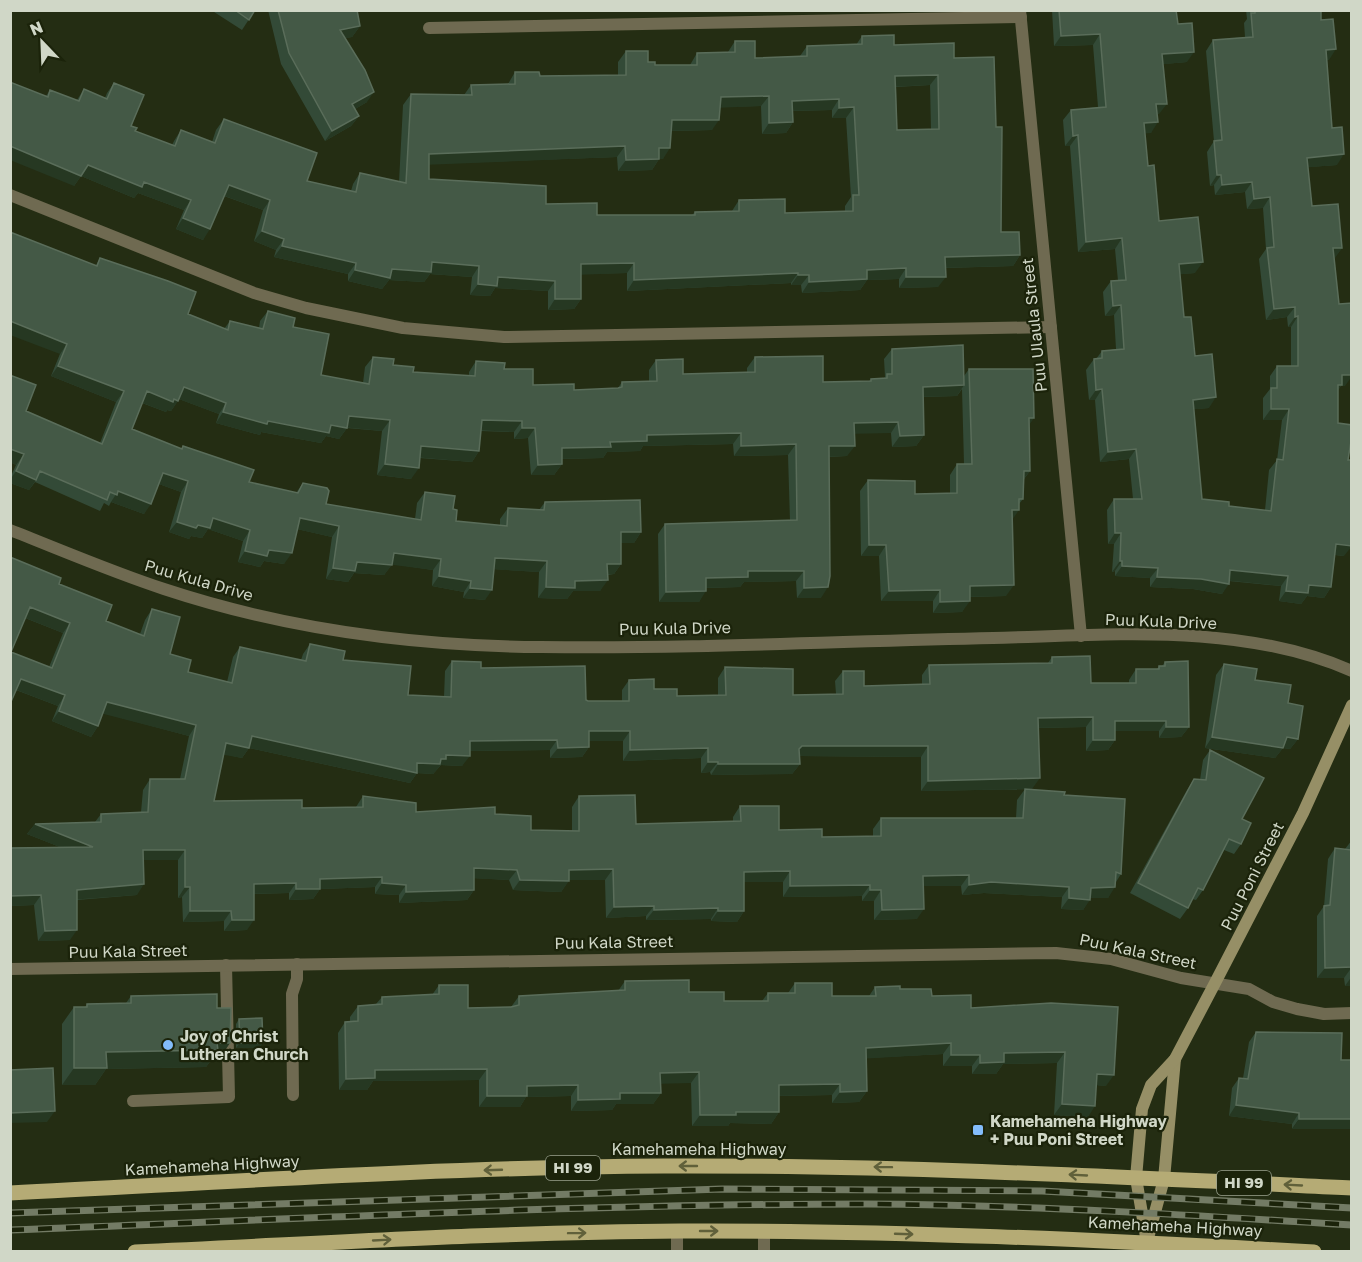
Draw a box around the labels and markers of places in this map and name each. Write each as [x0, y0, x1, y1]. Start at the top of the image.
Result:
place label: Joy of Christ Lutheran Church [180, 1026, 308, 1064]
marker: Joy of Christ Lutheran Church [161, 1038, 175, 1052]
place label: Kamehameha Highway + Puu Poni Street [990, 1111, 1167, 1149]
marker: Kamehameha Highway + Puu Poni Street [971, 1123, 985, 1137]

